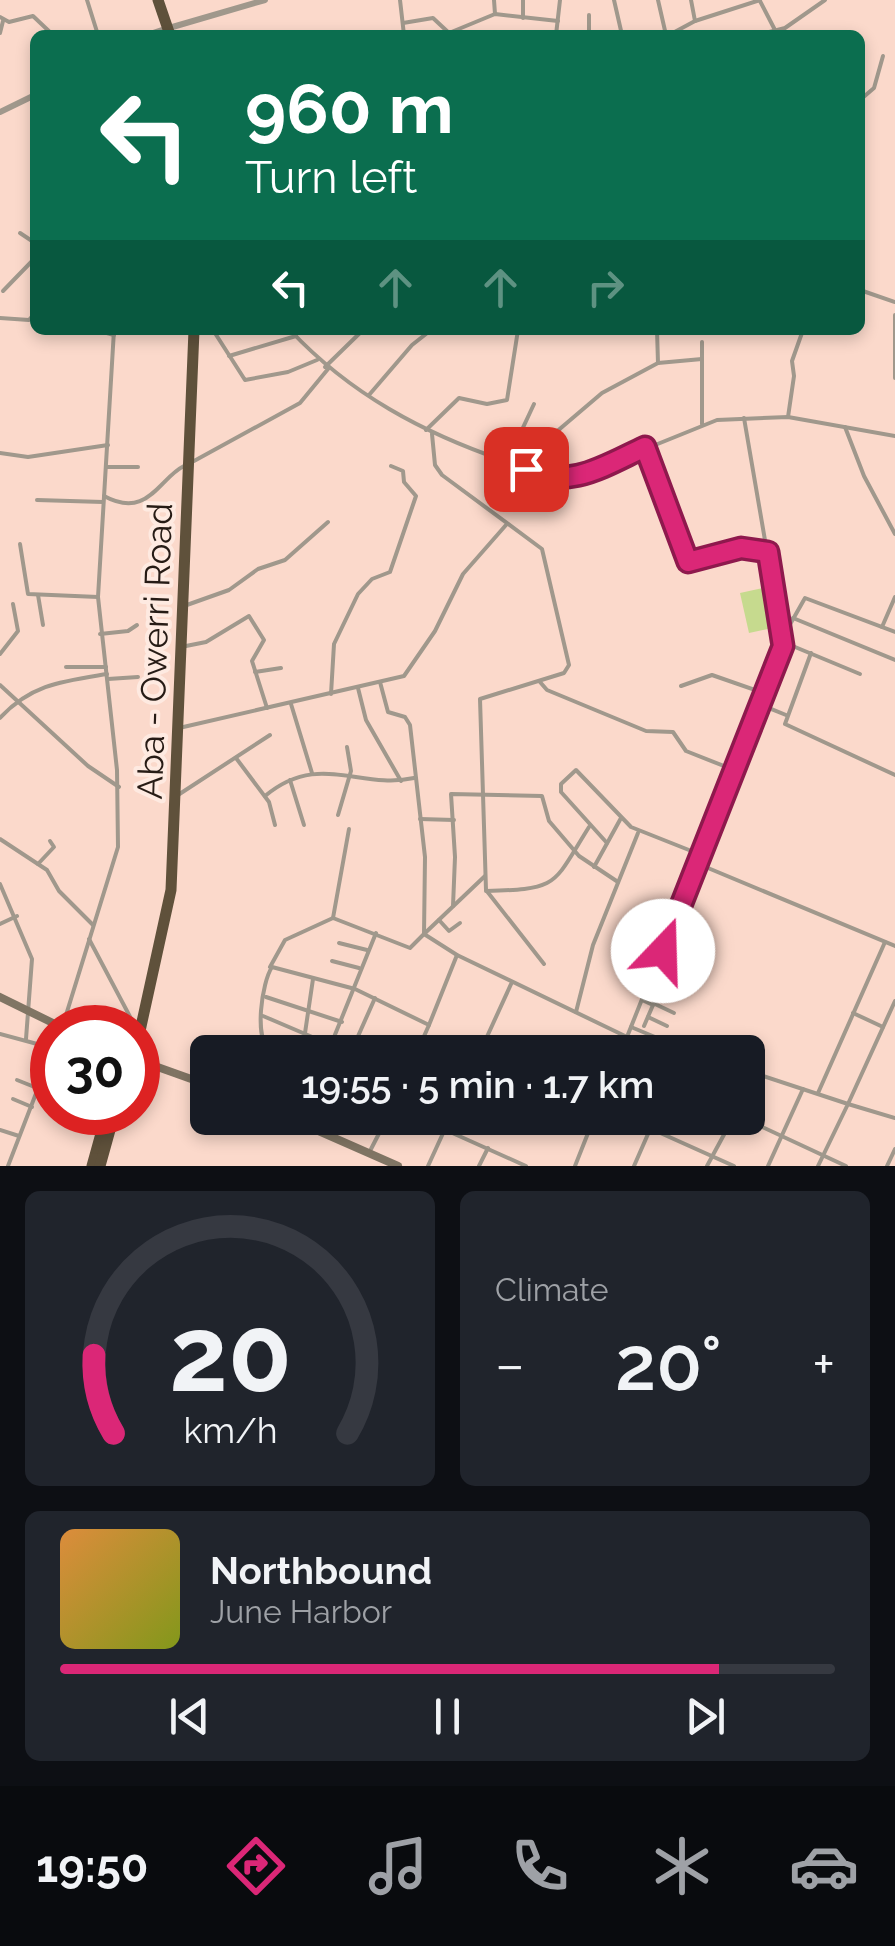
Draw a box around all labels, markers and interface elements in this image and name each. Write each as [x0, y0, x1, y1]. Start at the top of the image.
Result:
text: 960 m [245, 67, 454, 149]
icon: left [80, 70, 210, 200]
text: Turn left [245, 151, 417, 204]
icon: left [263, 260, 318, 315]
icon: ahead [368, 260, 423, 315]
icon: ahead [473, 260, 528, 315]
icon: right [578, 260, 633, 315]
pin [484, 427, 569, 512]
icon: arrive [499, 442, 554, 497]
street label: Aba - Owerri Road [129, 502, 180, 800]
position arrow [611, 899, 715, 1003]
speed limit sign: 30 [30, 1005, 160, 1135]
text: 19:55 · 5 min · 1.7 km [301, 1062, 654, 1107]
text: Climate [495, 1271, 609, 1308]
text: 20 [169, 1293, 291, 1415]
text: 20° [615, 1319, 722, 1408]
text: − [495, 1332, 525, 1397]
text: + [812, 1332, 835, 1397]
text: km/h [183, 1409, 277, 1451]
text: Northbound [210, 1548, 432, 1593]
text: June Harbor [210, 1593, 392, 1630]
icon: previous [162, 1689, 217, 1744]
icon: pause [420, 1689, 475, 1744]
icon: next [678, 1689, 733, 1744]
icon: directions [221, 1831, 291, 1901]
icon: music [363, 1831, 433, 1901]
icon: phone [505, 1831, 575, 1901]
icon: climate [647, 1831, 717, 1901]
icon: car [789, 1831, 859, 1901]
text: 19:50 [36, 1840, 148, 1893]

